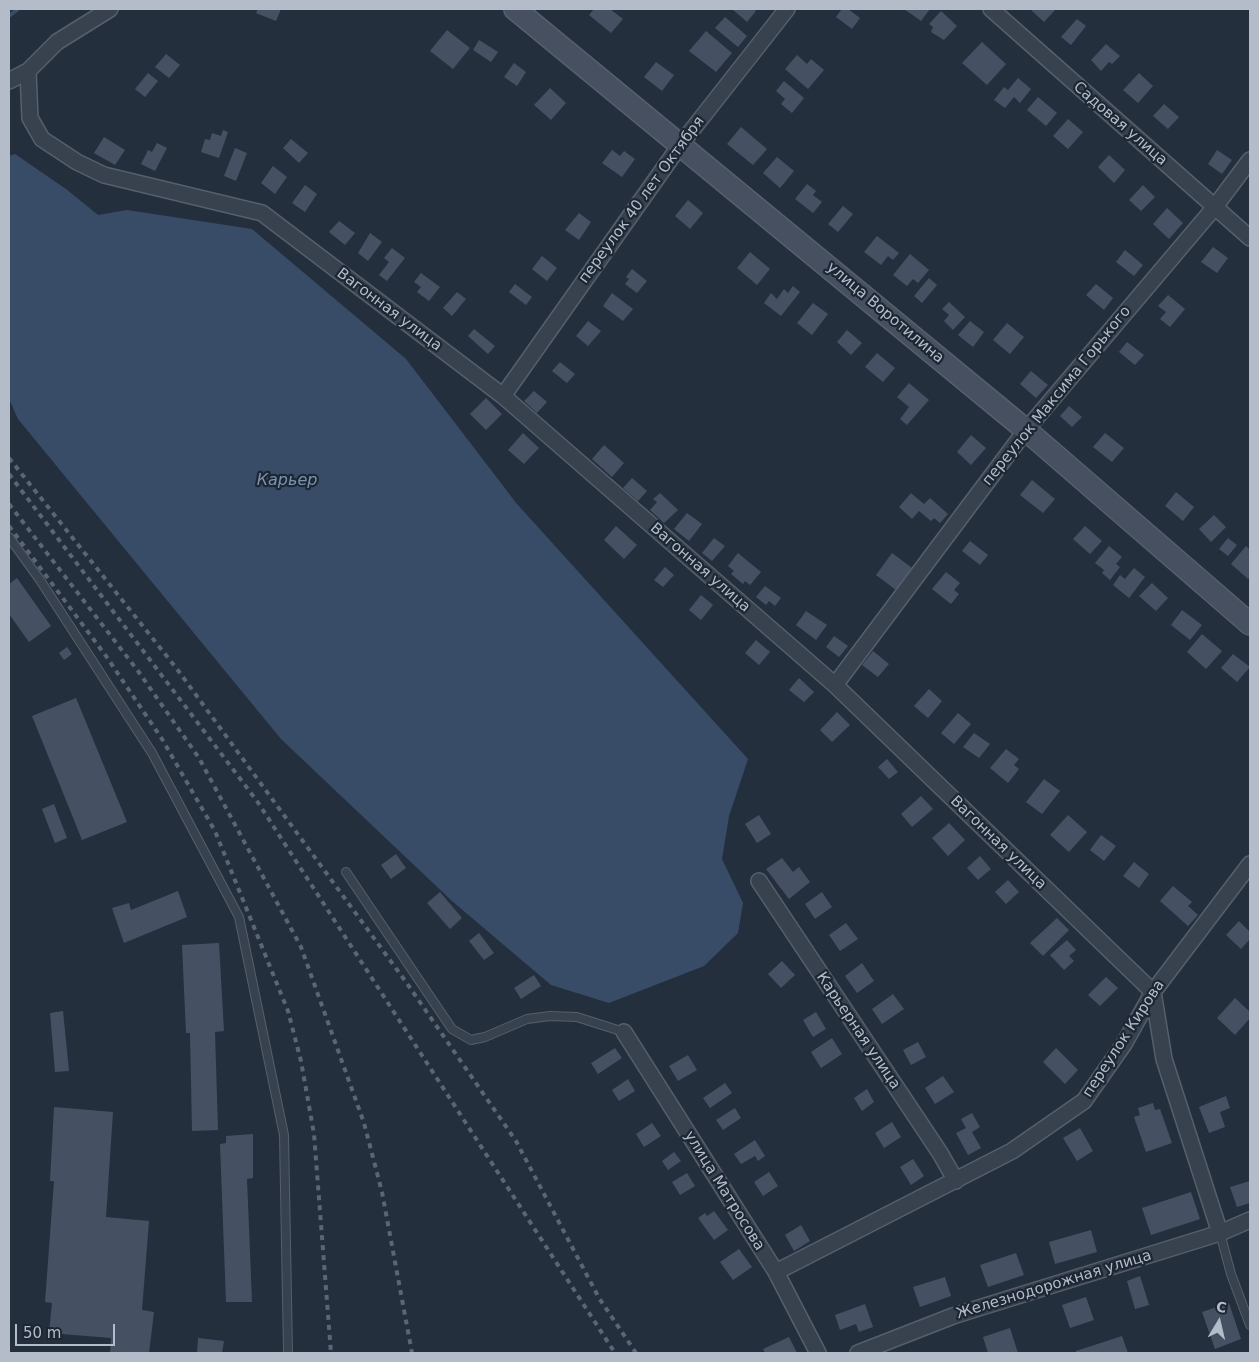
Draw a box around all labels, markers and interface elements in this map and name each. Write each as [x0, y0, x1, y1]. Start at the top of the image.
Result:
street label: Садовая улица [1069, 78, 1171, 170]
street label: переулок 40 лет Октября [575, 113, 709, 287]
street label: улица Воротилина [823, 259, 947, 367]
street label: Вагонная улица [333, 265, 445, 355]
street label: переулок Максима Горького [979, 303, 1135, 489]
water label: Карьер [257, 471, 317, 491]
street label: Вагонная улица [646, 520, 754, 616]
street label: Вагонная улица [946, 793, 1050, 893]
street label: Карьерная улица [812, 969, 904, 1093]
street label: переулок Кирова [1079, 977, 1169, 1101]
street label: улица Матросова [680, 1128, 768, 1254]
street label: Железнодорожная улица [954, 1247, 1154, 1323]
north arrow [1194, 1297, 1244, 1347]
text: С [1215, 1298, 1228, 1316]
scale bar [18, 1314, 118, 1346]
text: 50 m [23, 1324, 61, 1342]

